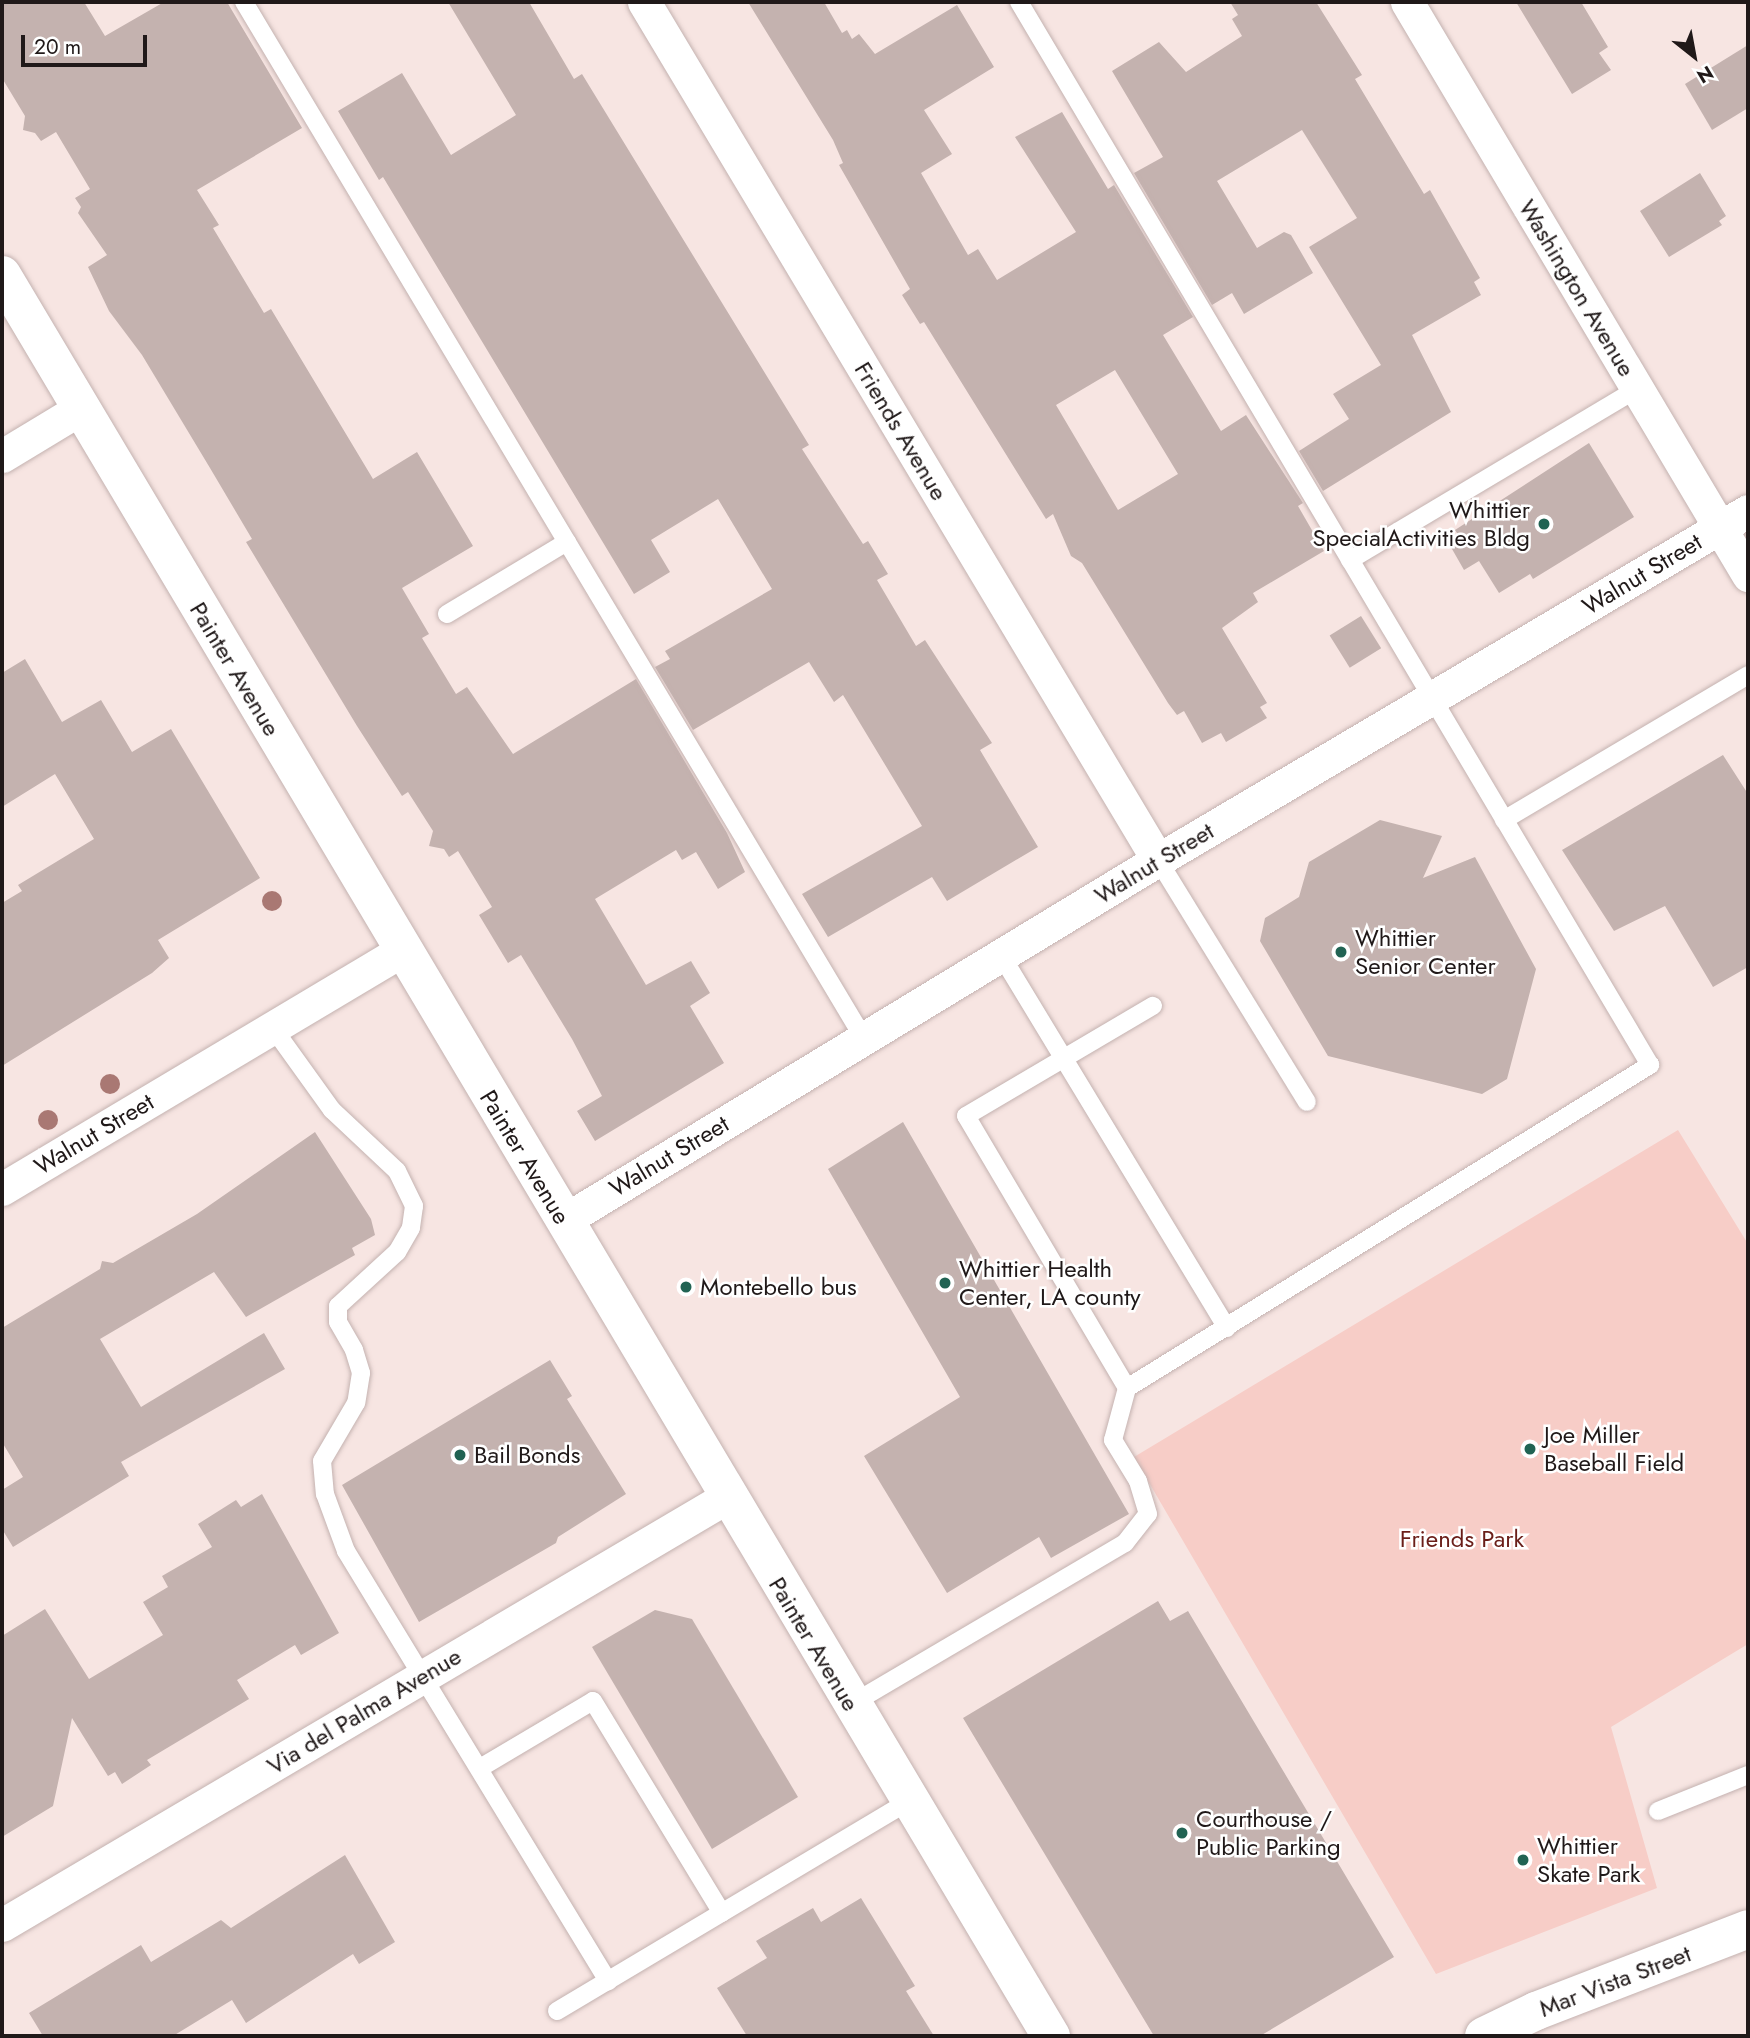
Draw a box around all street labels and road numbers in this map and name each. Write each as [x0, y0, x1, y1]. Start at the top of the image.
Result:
street label: Washington Avenue [1513, 194, 1641, 382]
street label: Friends Avenue [848, 357, 954, 505]
street label: Walnut Street [1577, 527, 1707, 621]
street label: Painter Avenue [184, 597, 286, 741]
street label: Walnut Street [1089, 816, 1219, 910]
street label: Painter Avenue [474, 1085, 576, 1229]
street label: Walnut Street [29, 1087, 159, 1181]
street label: Walnut Street [604, 1109, 734, 1203]
street label: Painter Avenue [763, 1572, 865, 1716]
street label: Via del Palma Avenue [262, 1642, 466, 1780]
street label: Mar Vista Street [1535, 1939, 1695, 2023]

